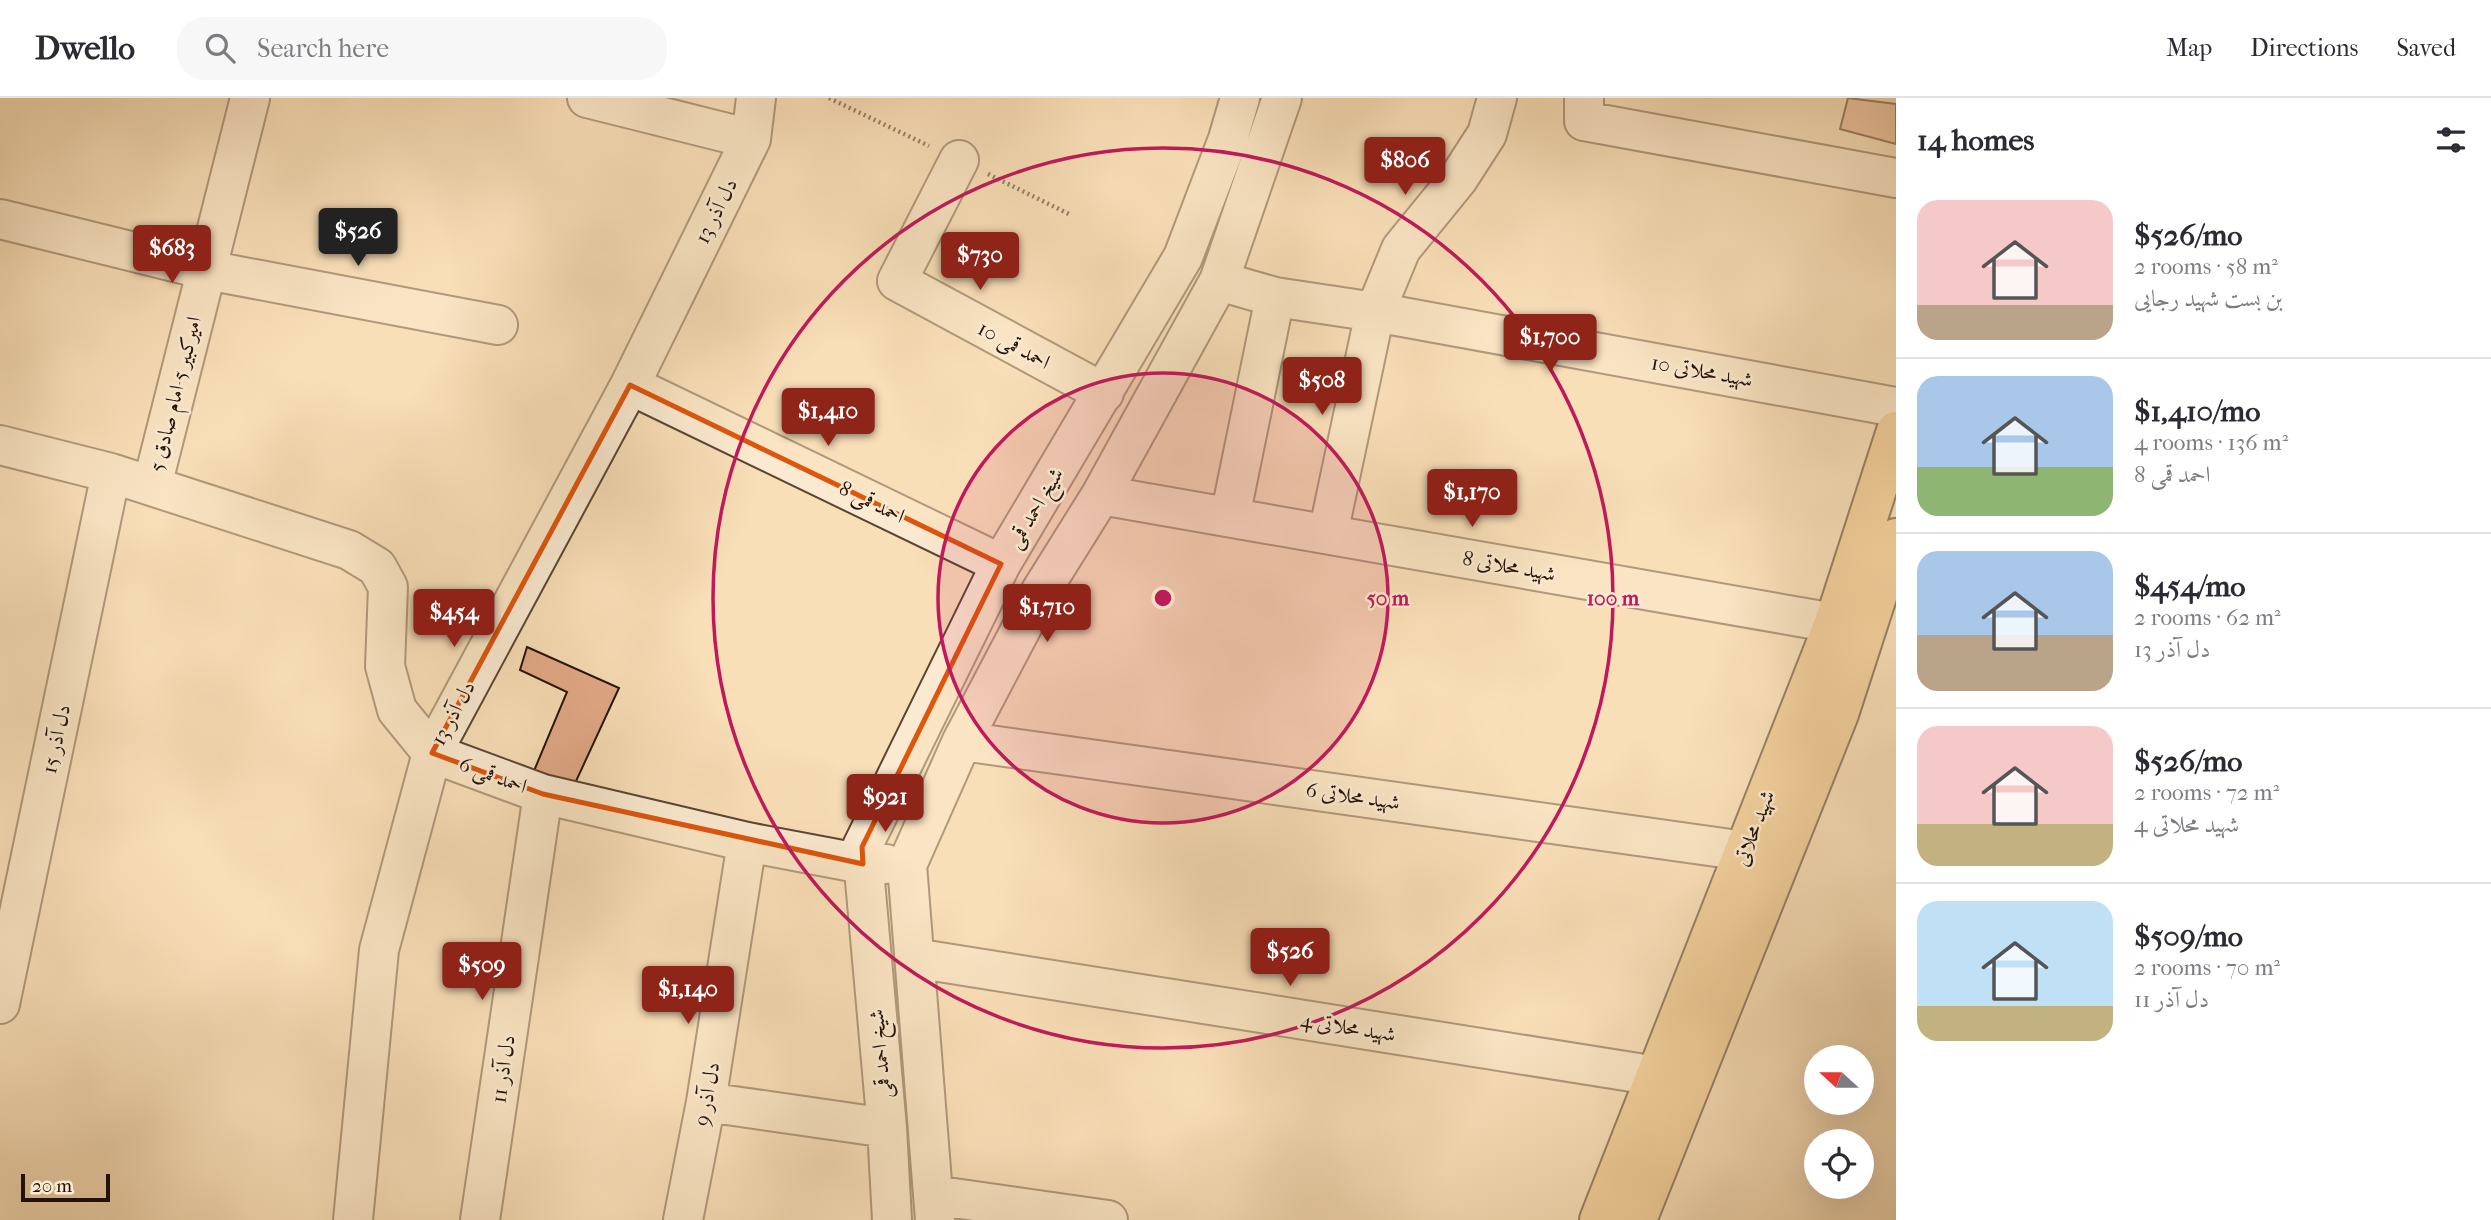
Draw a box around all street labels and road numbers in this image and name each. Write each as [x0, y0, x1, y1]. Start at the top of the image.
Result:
street label: دل آذر 13 [689, 174, 742, 248]
street label: امیرکبیر 5-امام صادق 5 [144, 314, 212, 476]
street label: احمد قمی 10 [973, 316, 1054, 376]
street label: شهید محلاتی 10 [1649, 350, 1755, 394]
street label: شیخ احمد قمی [1002, 463, 1074, 556]
street label: احمد قمی 8 [834, 476, 909, 530]
street label: شهید محلاتی 8 [1460, 546, 1557, 588]
street label: دل آذر 13 [425, 676, 480, 749]
street label: دل آذر 15 [36, 702, 75, 776]
street label: احمد قمی 6 [455, 752, 530, 800]
street label: شهید محلاتی 6 [1304, 778, 1402, 816]
street label: شهید محلاتی [1729, 787, 1781, 870]
street label: شیخ احمد قمی [864, 1008, 903, 1100]
street label: شهید محلاتی 4 [1298, 1008, 1397, 1048]
street label: دل آذر 11 [485, 1033, 520, 1105]
street label: دل آذر 9 [689, 1060, 724, 1128]

